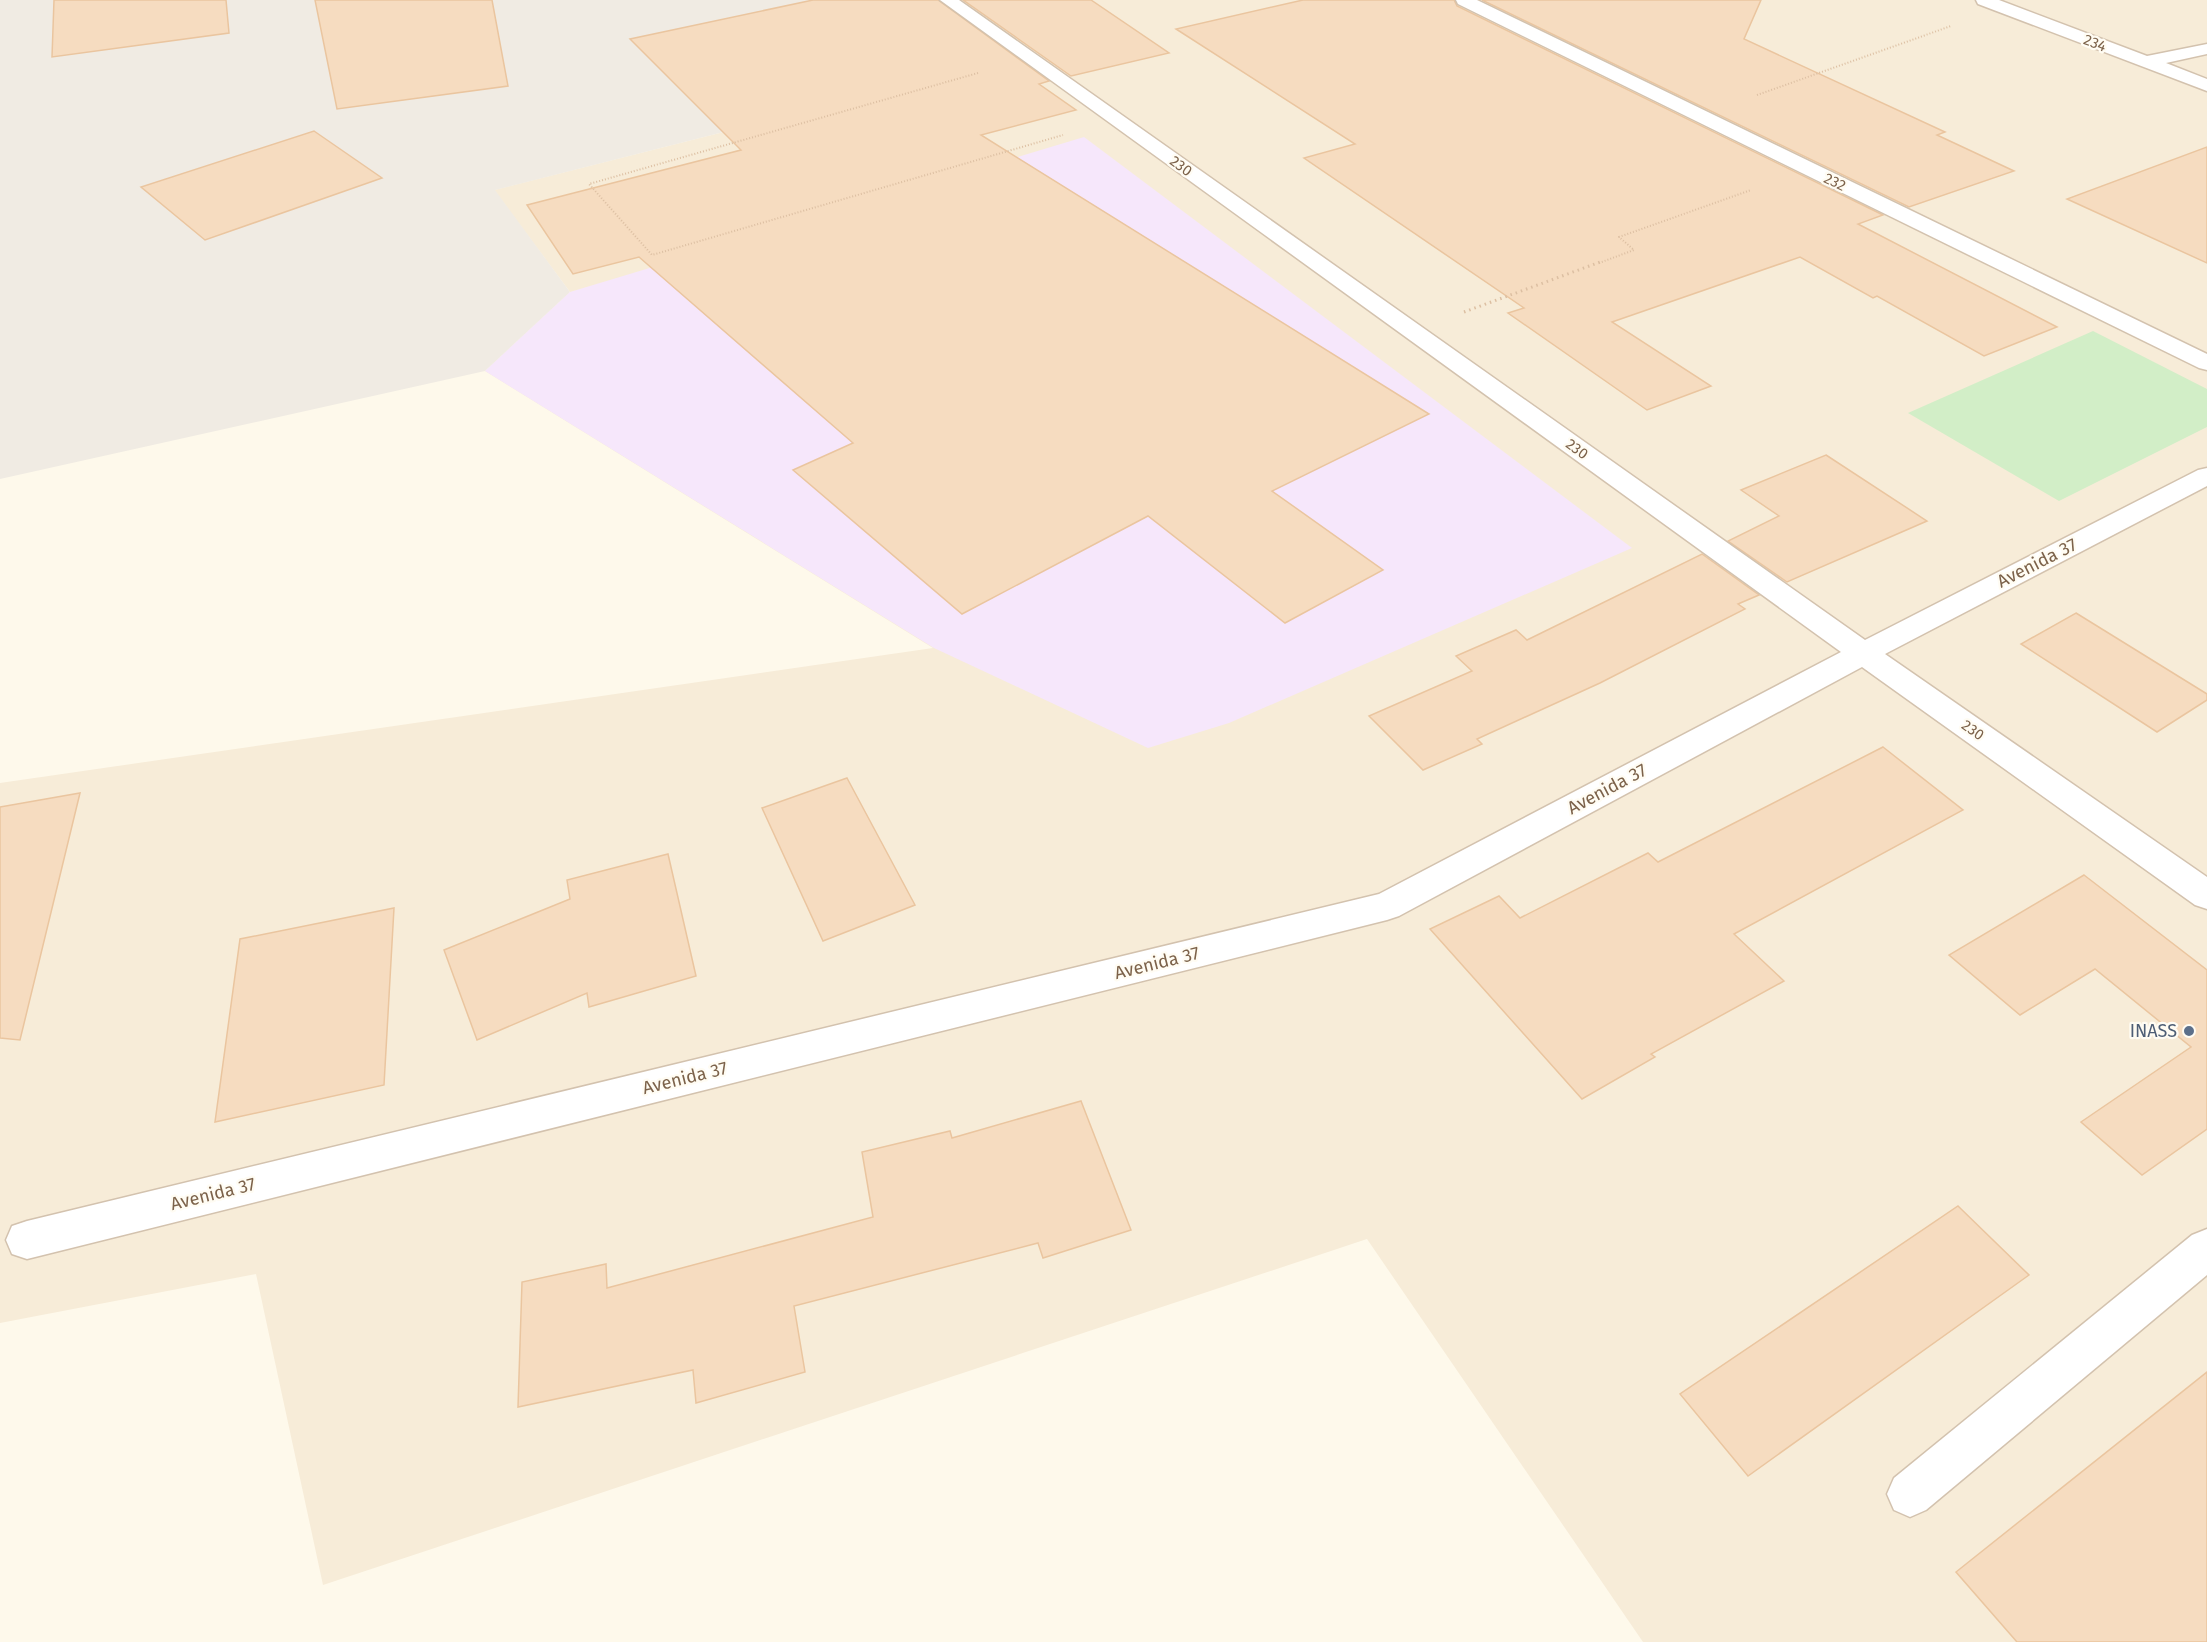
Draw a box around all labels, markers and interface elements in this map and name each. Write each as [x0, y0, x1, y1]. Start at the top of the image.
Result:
street label: 234 [2081, 31, 2109, 55]
street label: 230 [1166, 152, 1196, 180]
street label: 232 [1821, 169, 1849, 195]
street label: 230 [1562, 435, 1592, 463]
street label: Avenida 37 [1993, 534, 2081, 592]
street label: 230 [1958, 716, 1988, 744]
street label: Avenida 37 [1564, 759, 1650, 819]
street label: Avenida 37 [1112, 942, 1202, 984]
place label: INASS [2130, 1020, 2177, 1042]
marker: INASS [2182, 1024, 2196, 1038]
street label: Avenida 37 [640, 1057, 730, 1099]
street label: Avenida 37 [168, 1173, 258, 1215]

